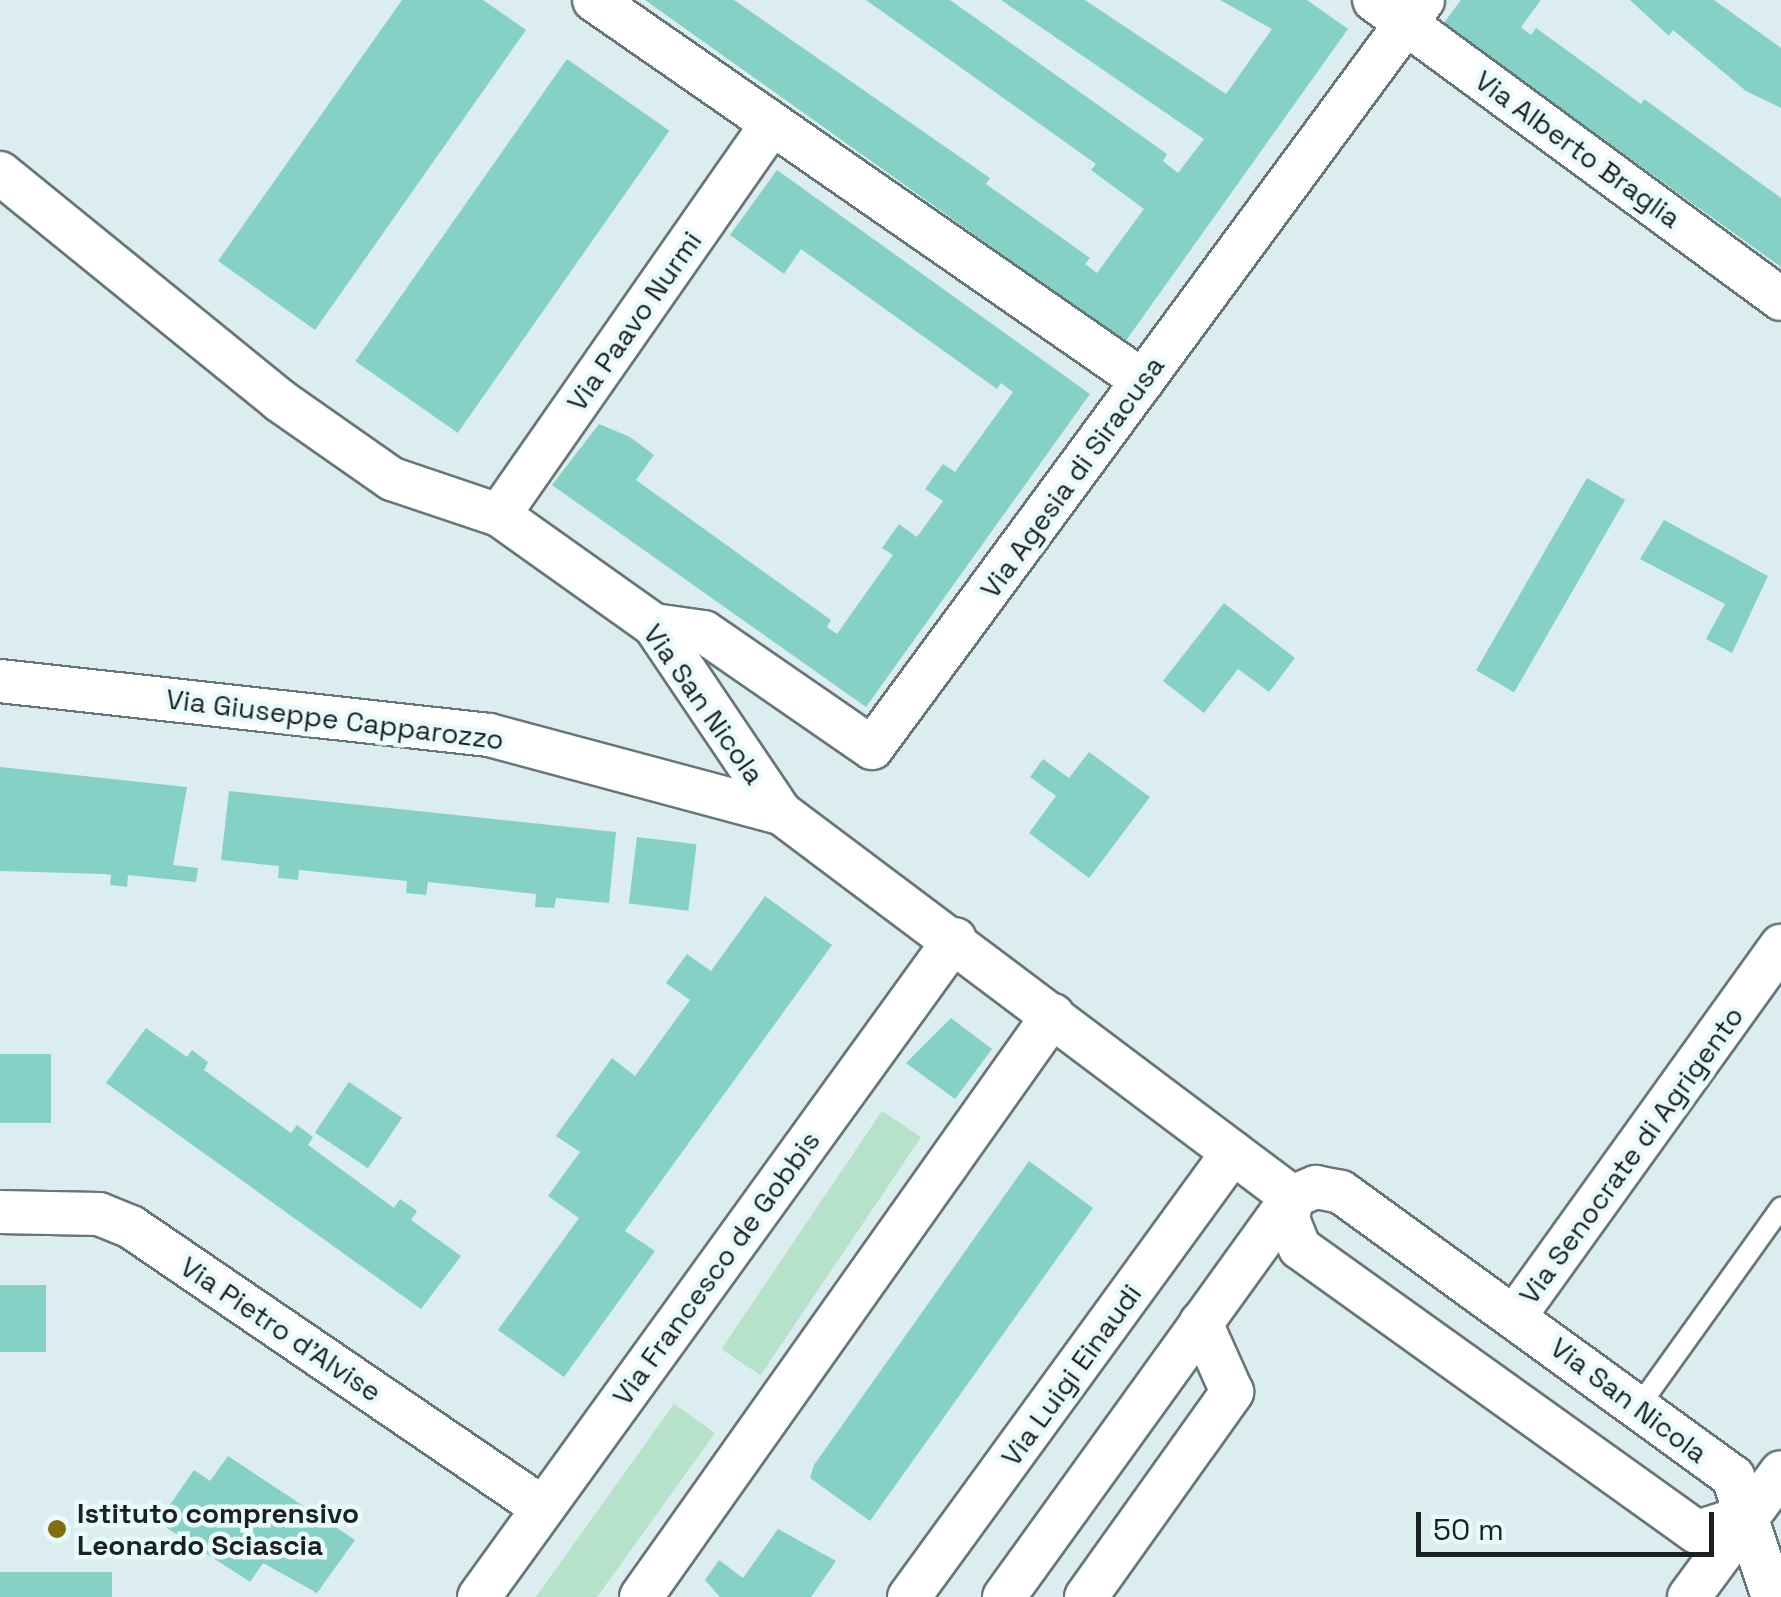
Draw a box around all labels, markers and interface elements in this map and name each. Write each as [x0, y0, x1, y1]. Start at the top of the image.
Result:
street label: Via Alberto Braglia [1469, 63, 1687, 235]
street label: Via Paavo Nurmi [560, 225, 708, 417]
street label: Via Agesia di Siracusa [973, 349, 1171, 605]
street label: Via San Nicola [636, 618, 772, 790]
street label: Via Giuseppe Capparozzo [164, 682, 506, 756]
street label: Via Senocrate di Agrigento [1512, 1000, 1750, 1310]
street label: Via Francesco de Gobbis [605, 1124, 827, 1412]
street label: Via Pietro d'Alvise [174, 1249, 388, 1409]
street label: Via Luigi Einaudi [994, 1278, 1148, 1472]
street label: Via San Nicola [1544, 1330, 1714, 1470]
scale bar [1421, 1492, 1718, 1554]
place label: Istituto comprensivo Leonardo Sciascia [77, 1496, 359, 1562]
text: 50 m [1433, 1510, 1504, 1549]
marker: Istituto comprensivo Leonardo Sciascia [46, 1518, 68, 1540]

